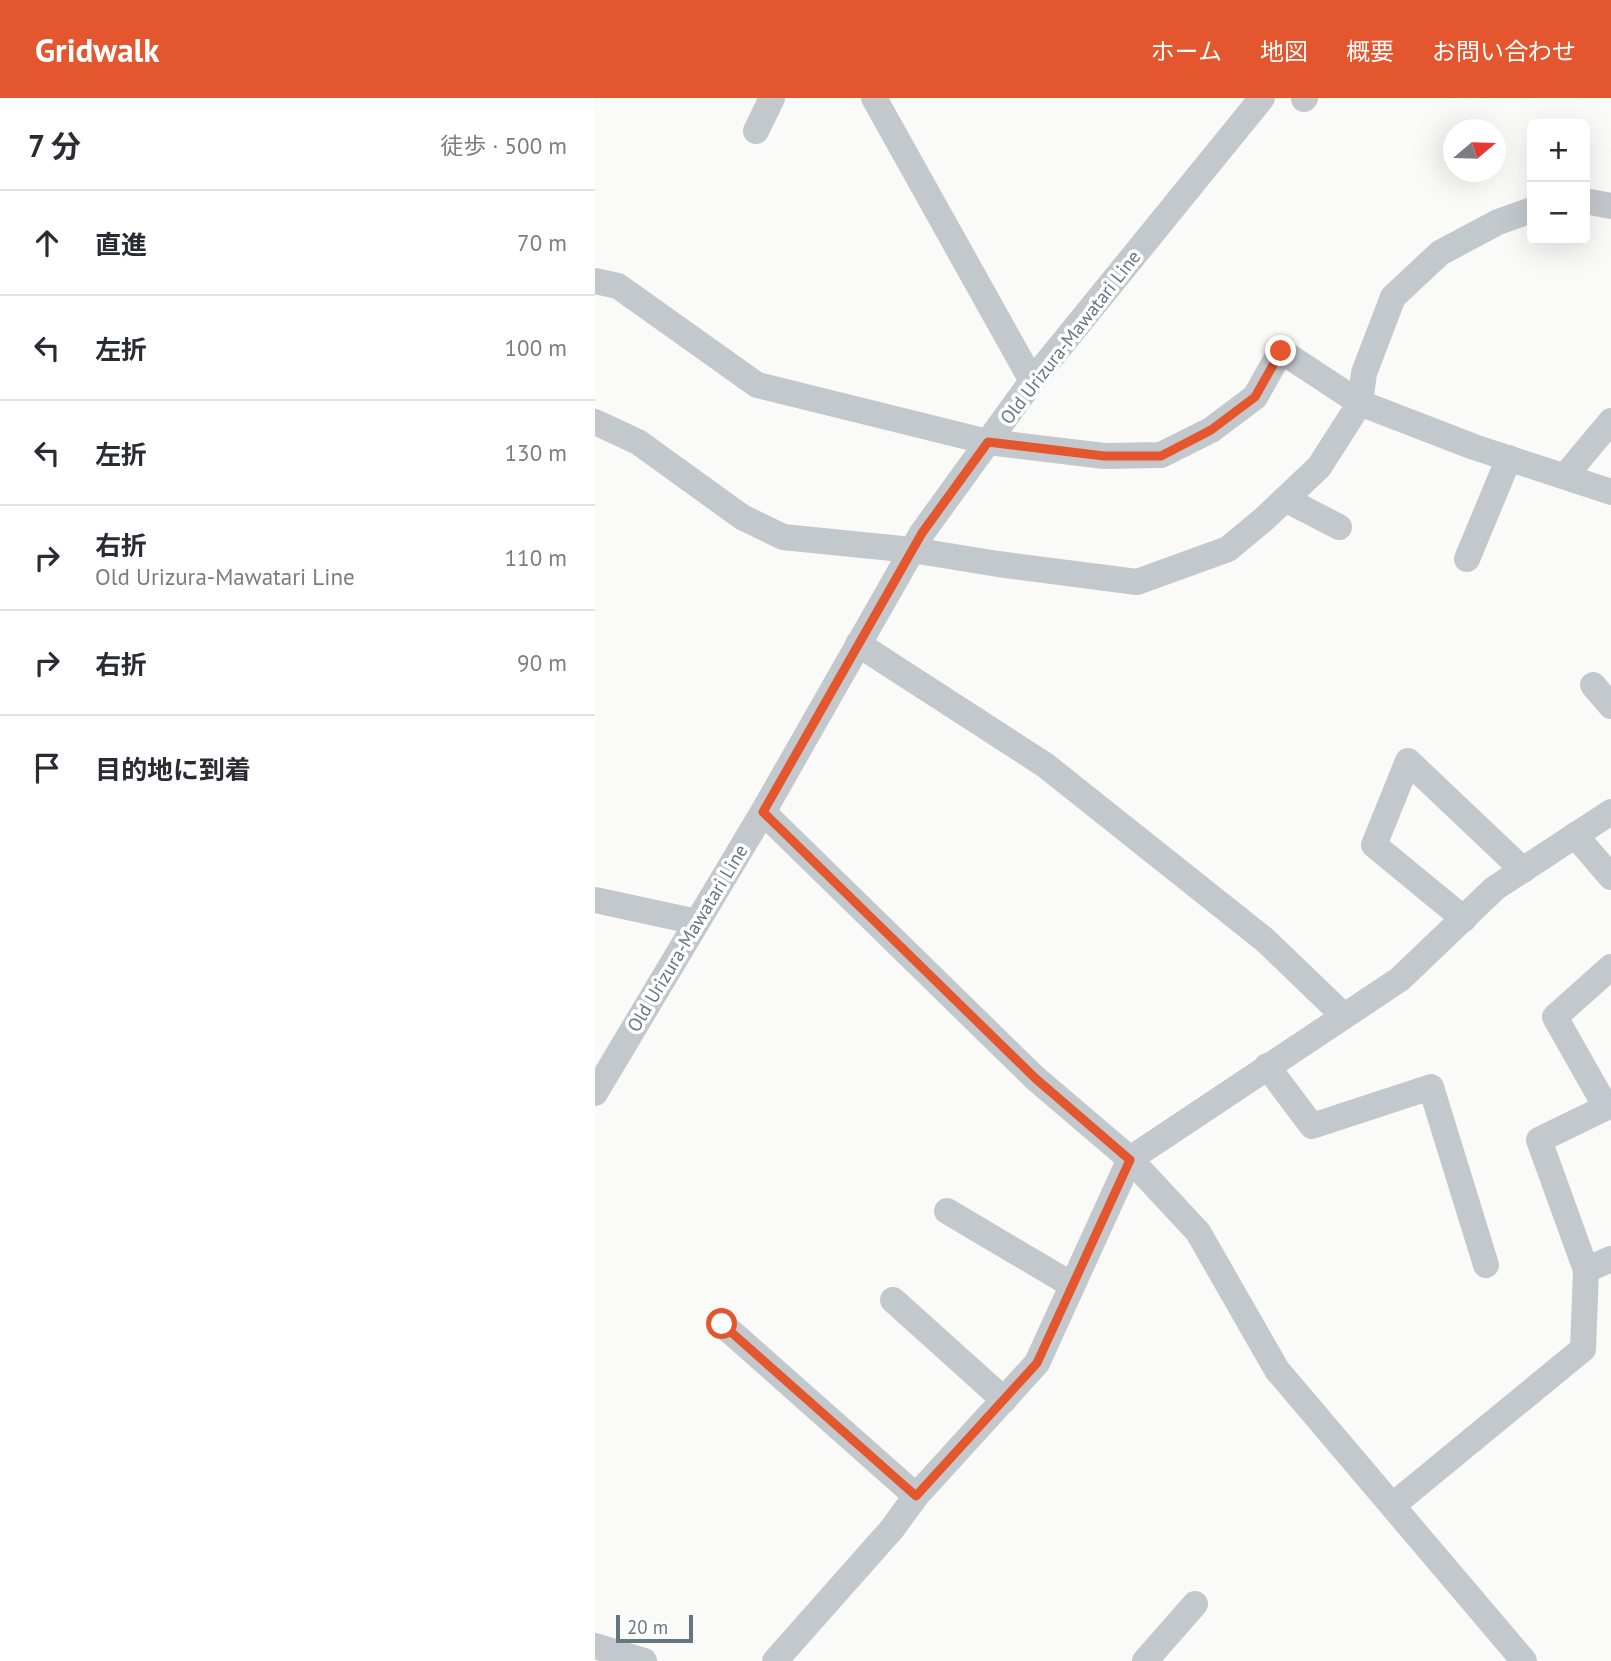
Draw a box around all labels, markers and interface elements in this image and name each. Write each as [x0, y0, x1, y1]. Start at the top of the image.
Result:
text: Gridwalk [35, 28, 159, 71]
text: ホーム [1151, 36, 1222, 67]
text: 地図 [1260, 36, 1308, 67]
text: 概要 [1346, 36, 1394, 67]
text: お問い合わせ [1432, 36, 1576, 67]
north arrow [1443, 119, 1506, 182]
map controls [1527, 119, 1590, 245]
button: + [1527, 119, 1590, 182]
text: 7 分 [28, 126, 81, 165]
text: 徒歩 · 500 m [440, 131, 567, 160]
button: − [1527, 182, 1590, 245]
icon: ahead [28, 224, 66, 262]
text: 直進 [95, 228, 147, 261]
text: 70 m [517, 228, 567, 257]
street label: Old Urizura-Mawatari Line [995, 245, 1145, 429]
icon: left [28, 329, 66, 367]
text: 左折 [95, 333, 147, 366]
text: 100 m [505, 333, 567, 362]
route end [1265, 335, 1296, 366]
icon: left [28, 434, 66, 472]
text: 左折 [95, 438, 147, 471]
text: 130 m [505, 438, 567, 467]
text: 右折 [95, 529, 147, 562]
icon: right [28, 539, 66, 577]
text: 110 m [505, 543, 567, 572]
text: Old Urizura-Mawatari Line [95, 562, 355, 591]
icon: right [28, 644, 66, 682]
text: 右折 [95, 648, 147, 681]
text: 90 m [517, 648, 567, 677]
icon: arrive [28, 749, 66, 787]
text: 目的地に到着 [95, 753, 251, 786]
street label: Old Urizura-Mawatari Line [621, 840, 753, 1036]
route start [706, 1308, 737, 1339]
scale bar [616, 1612, 693, 1644]
text: 20 m [627, 1615, 668, 1639]

